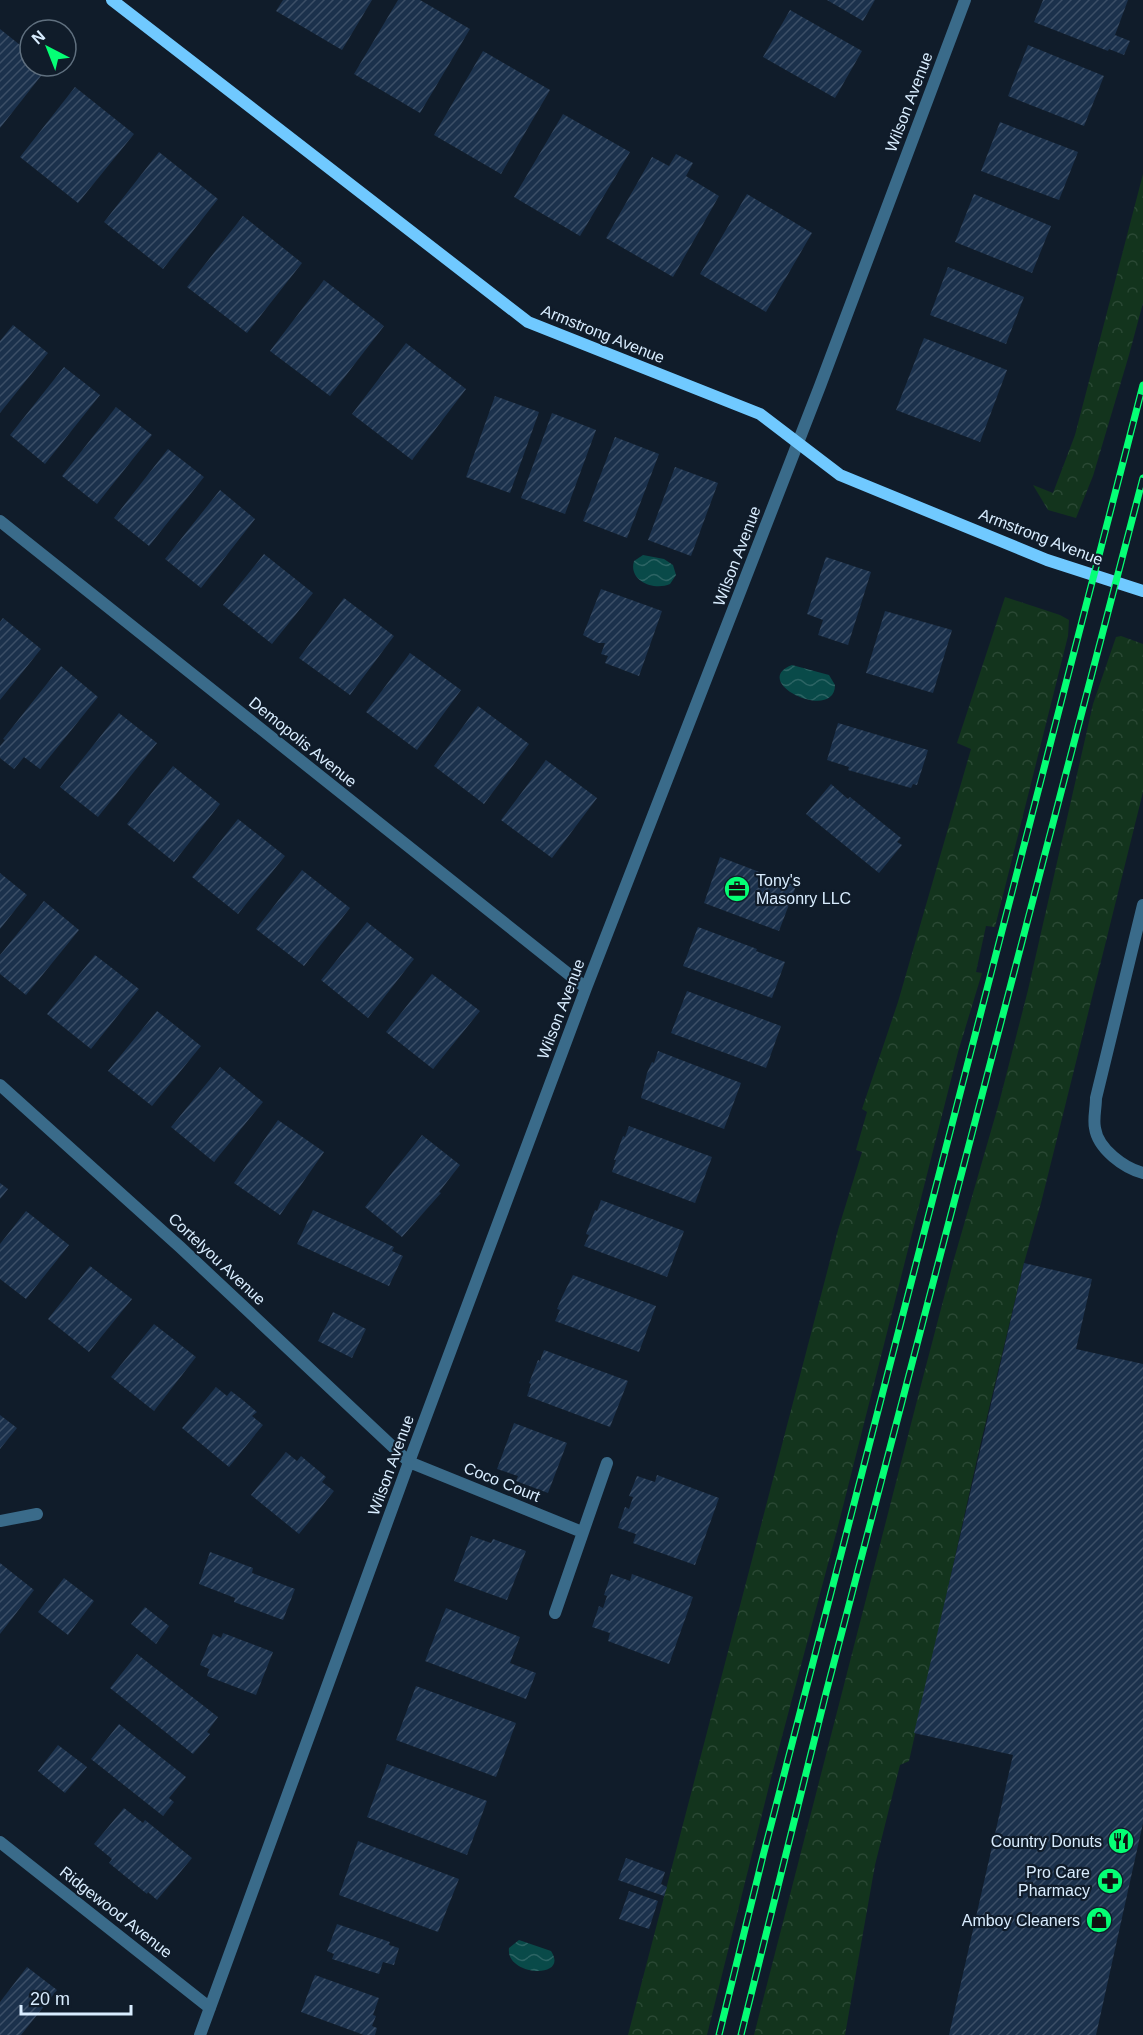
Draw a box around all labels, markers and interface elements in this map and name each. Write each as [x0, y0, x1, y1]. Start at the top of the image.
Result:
north arrow [18, 18, 78, 78]
text: N [28, 27, 48, 47]
street label: Wilson Avenue [882, 50, 936, 154]
street label: Armstrong Avenue [539, 302, 667, 367]
street label: Wilson Avenue [710, 504, 764, 608]
street label: Armstrong Avenue [977, 506, 1105, 569]
street label: Demopolis Avenue [246, 694, 360, 791]
place label: Tony's Masonry LLC [756, 872, 851, 907]
office icon: Tony's Masonry LLC [722, 874, 752, 904]
street label: Wilson Avenue [534, 957, 588, 1061]
street label: Cortelyou Avenue [165, 1210, 269, 1308]
street label: Wilson Avenue [365, 1412, 417, 1517]
street label: Coco Court [461, 1459, 543, 1505]
restaurant icon: Country Donuts [1106, 1826, 1136, 1856]
place label: Country Donuts [991, 1833, 1102, 1850]
street label: Ridgewood Avenue [57, 1863, 176, 1961]
place label: Pro Care Pharmacy [1018, 1864, 1090, 1899]
pharmacy icon: Pro Care Pharmacy [1095, 1866, 1125, 1896]
shop icon: Amboy Cleaners [1084, 1905, 1114, 1935]
place label: Amboy Cleaners [962, 1912, 1080, 1929]
scale bar [21, 1978, 130, 2016]
text: 20 m [30, 1989, 70, 2009]

